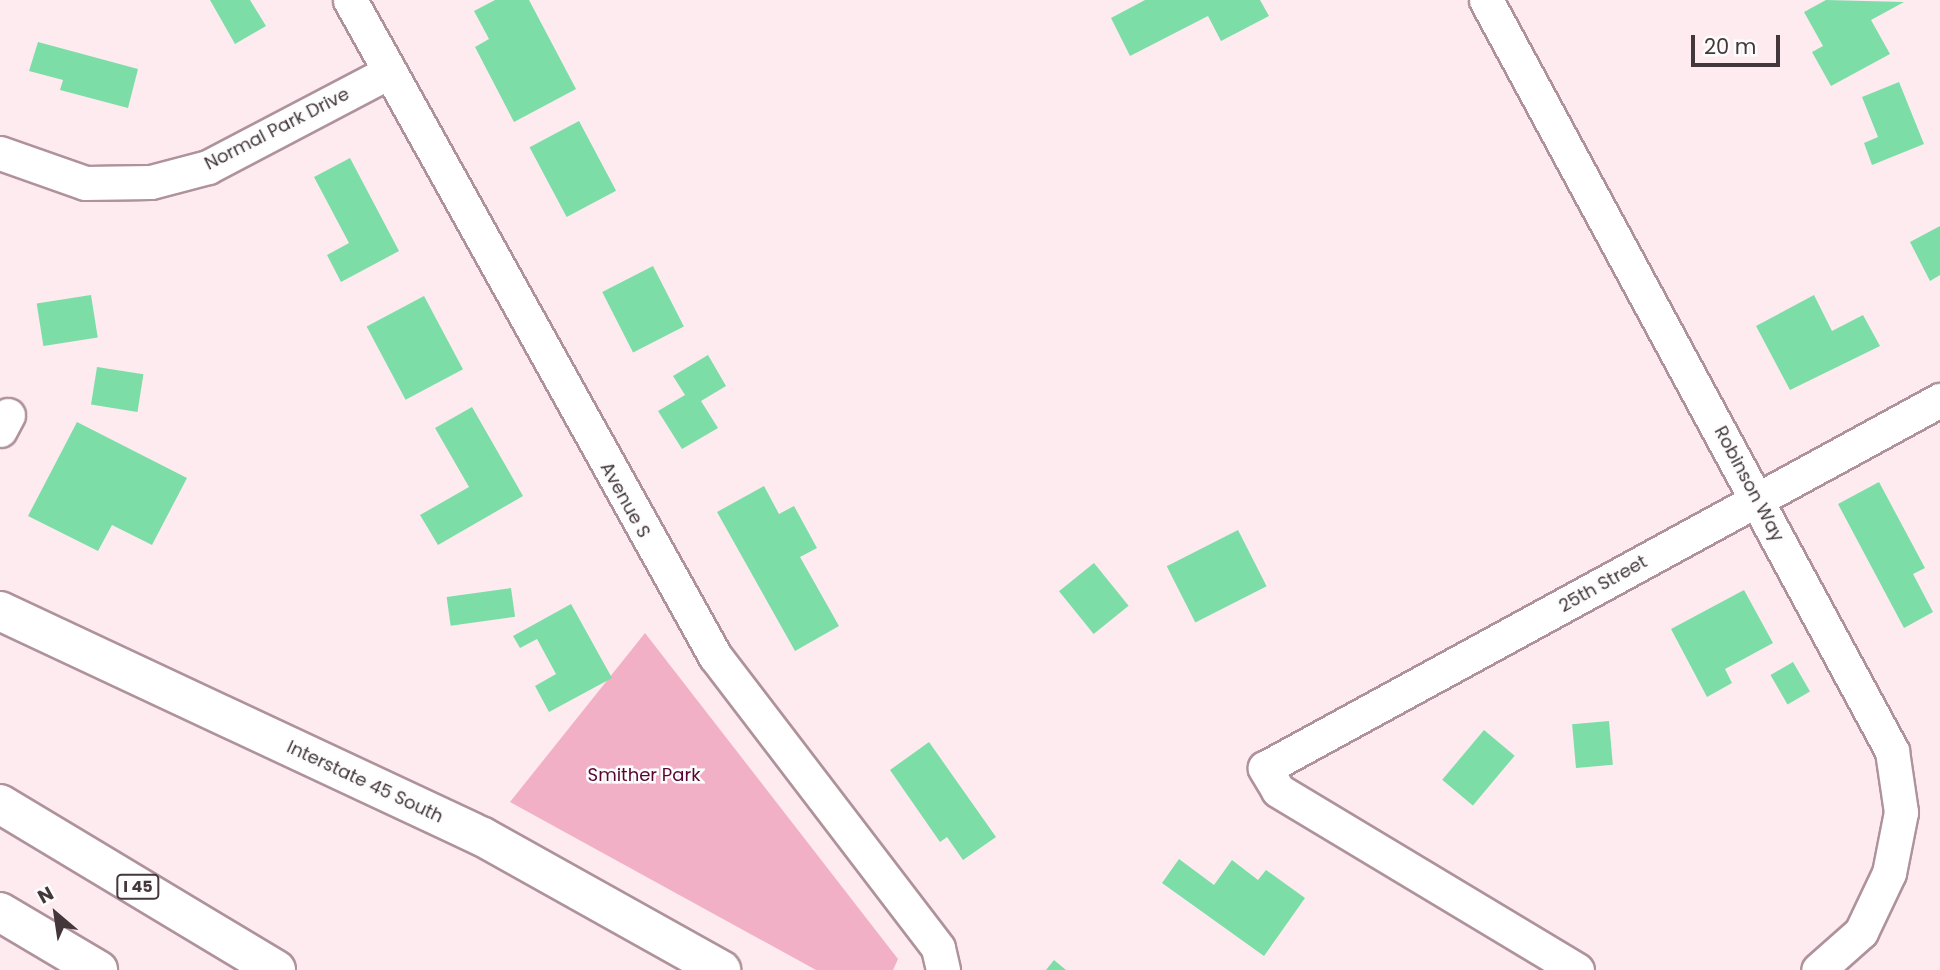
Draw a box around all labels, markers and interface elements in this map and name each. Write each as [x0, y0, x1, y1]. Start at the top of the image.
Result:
scale bar [1695, 21, 1784, 65]
text: 20 m [1704, 32, 1757, 61]
street label: Normal Park Drive [201, 83, 353, 175]
street label: Robinson Way [1709, 423, 1789, 545]
street label: Avenue S [595, 458, 655, 542]
street label: 25th Street [1555, 551, 1651, 617]
street label: Interstate 45 South [283, 736, 447, 828]
park label: Smither Park [588, 764, 700, 786]
road number: I 45 [115, 874, 161, 900]
north arrow [21, 879, 91, 949]
text: N [33, 880, 58, 910]

